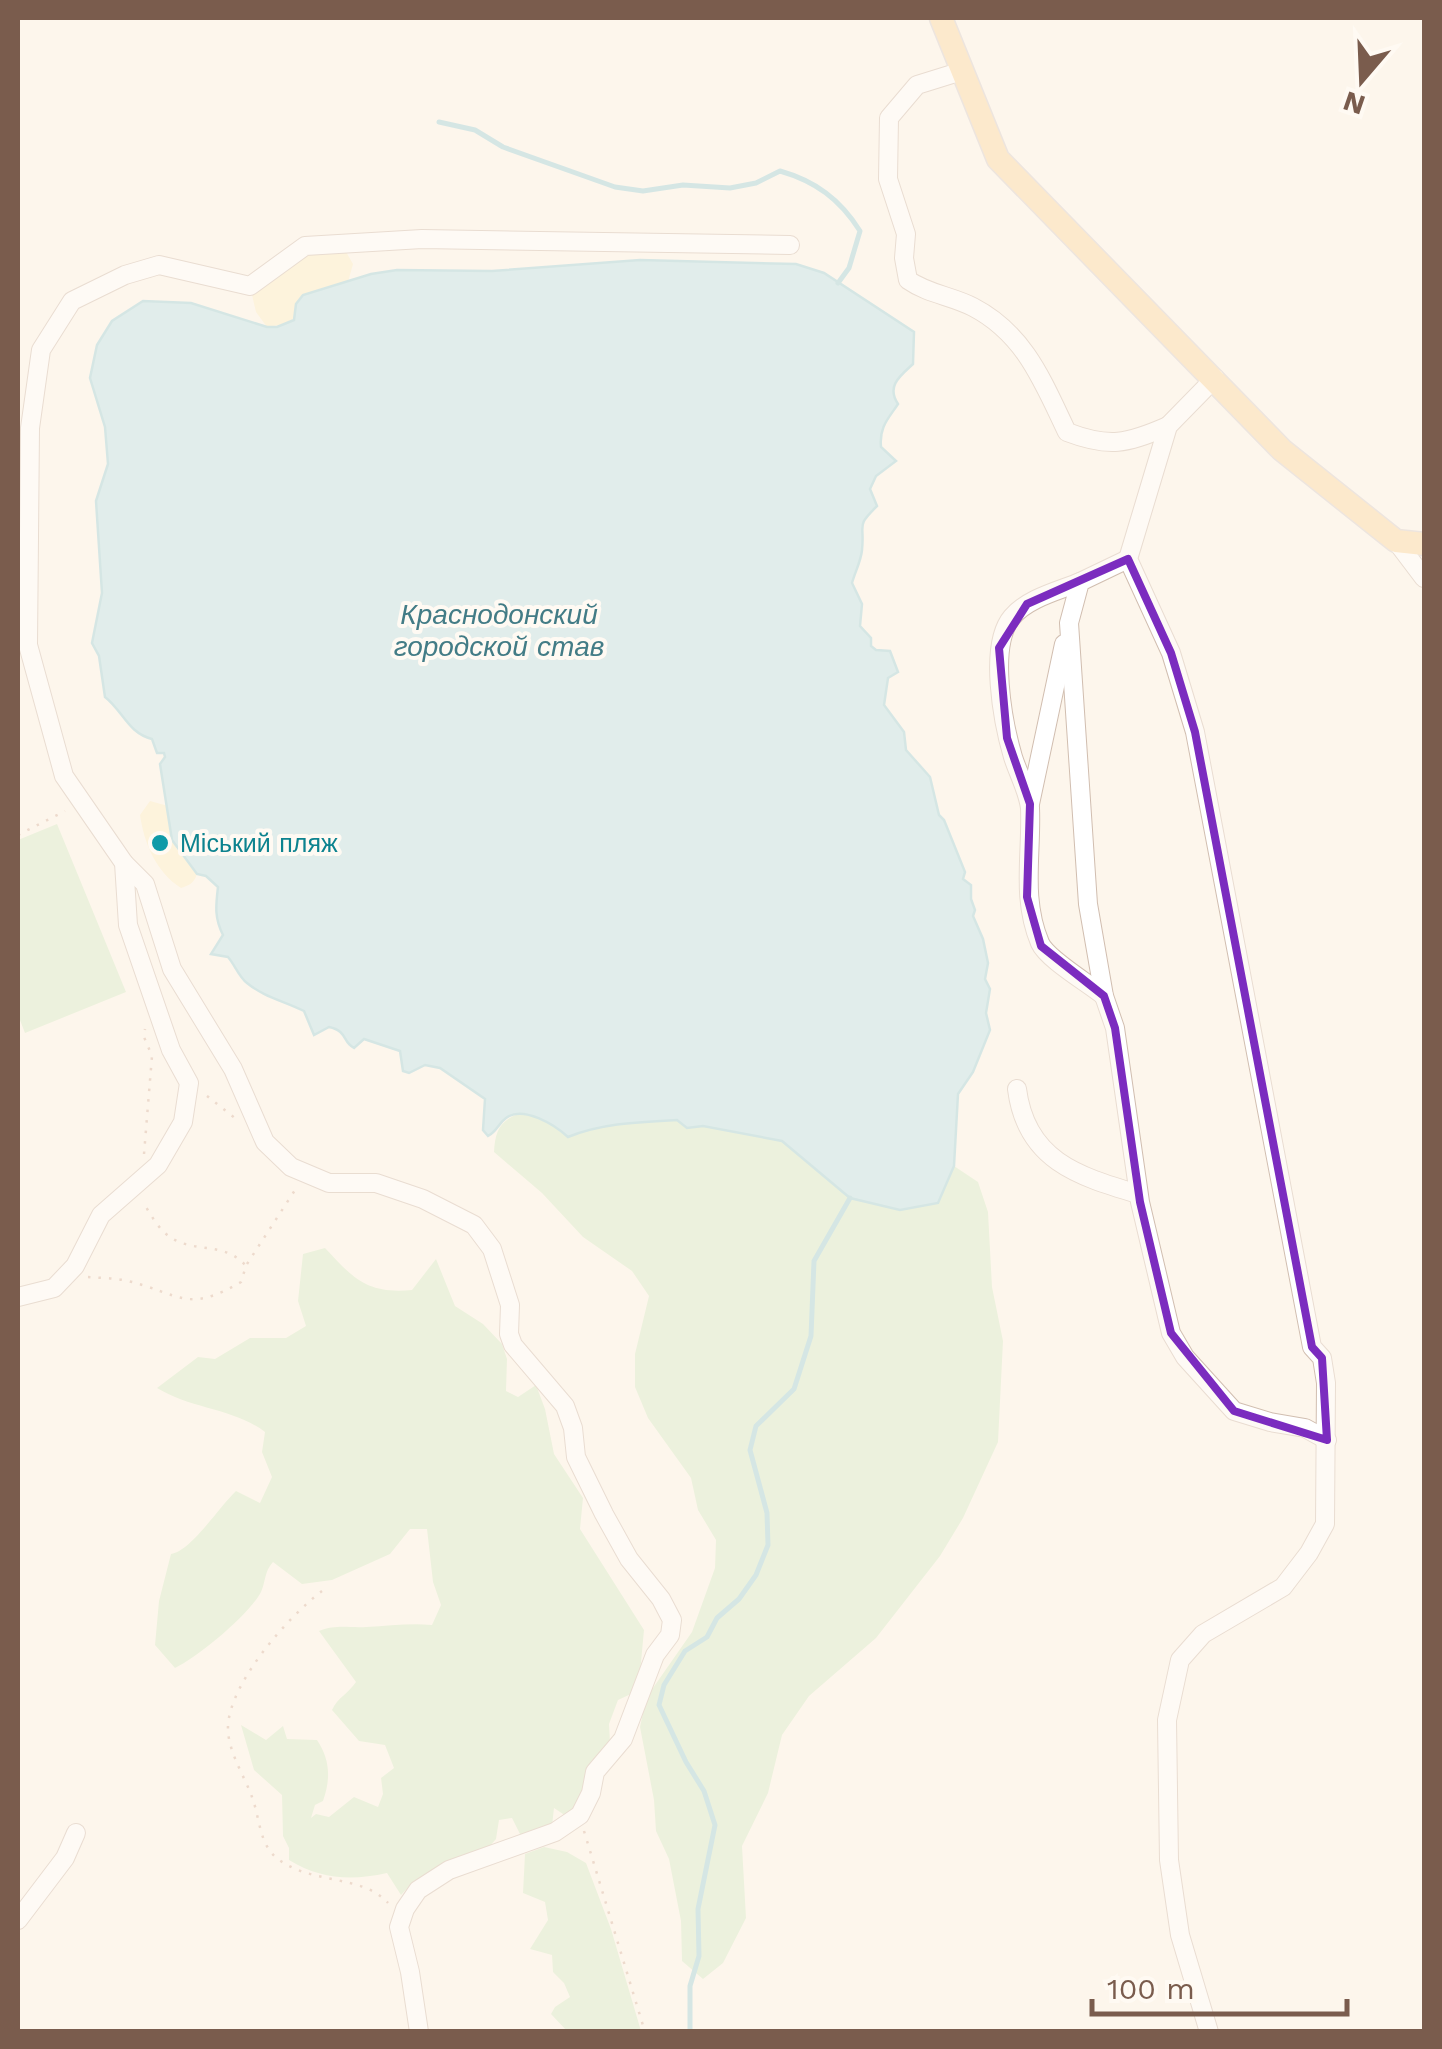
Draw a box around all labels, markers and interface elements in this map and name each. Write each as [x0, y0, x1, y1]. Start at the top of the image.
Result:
north arrow [1312, 30, 1412, 130]
text: N [1339, 84, 1369, 122]
water label: Краснодонский городской став [394, 598, 604, 663]
place label: Міський пляж [180, 829, 338, 858]
marker: Міський пляж [149, 832, 171, 854]
scale bar [1092, 1954, 1347, 2016]
text: 100 m [1107, 1971, 1195, 2006]

